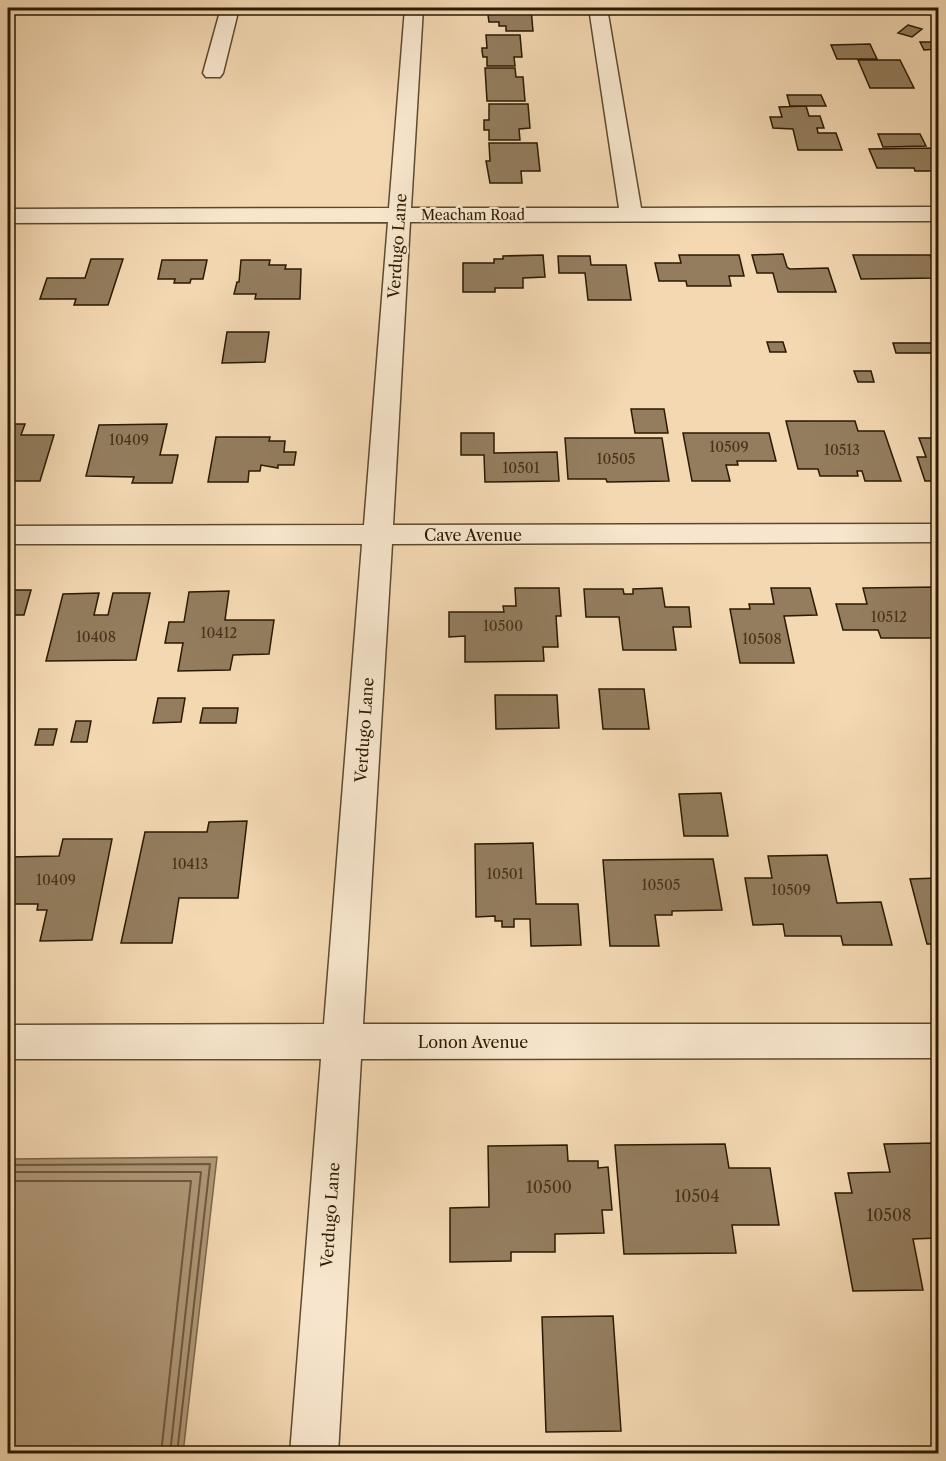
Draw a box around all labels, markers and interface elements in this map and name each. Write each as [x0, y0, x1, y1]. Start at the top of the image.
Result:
street label: Verdugo Lane [383, 193, 411, 300]
street label: Meacham Road [421, 206, 525, 224]
house number: 10409 [109, 431, 149, 449]
house number: 10509 [709, 438, 749, 456]
house number: 10513 [824, 441, 860, 459]
house number: 10505 [597, 450, 635, 468]
house number: 10501 [502, 459, 540, 477]
street label: Cave Avenue [424, 525, 522, 545]
house number: 10512 [871, 608, 907, 626]
house number: 10500 [483, 617, 523, 635]
house number: 10412 [201, 624, 237, 642]
house number: 10408 [76, 628, 116, 646]
house number: 10508 [742, 630, 782, 648]
street label: Verdugo Lane [350, 677, 378, 784]
house number: 10413 [172, 855, 208, 873]
house number: 10501 [486, 865, 524, 883]
house number: 10409 [36, 871, 76, 889]
house number: 10505 [642, 876, 680, 894]
house number: 10509 [771, 881, 811, 899]
street label: Lonon Avenue [418, 1032, 528, 1052]
street label: Verdugo Lane [316, 1162, 344, 1269]
house number: 10500 [526, 1177, 572, 1197]
house number: 10504 [675, 1186, 719, 1206]
house number: 10508 [866, 1205, 912, 1225]

